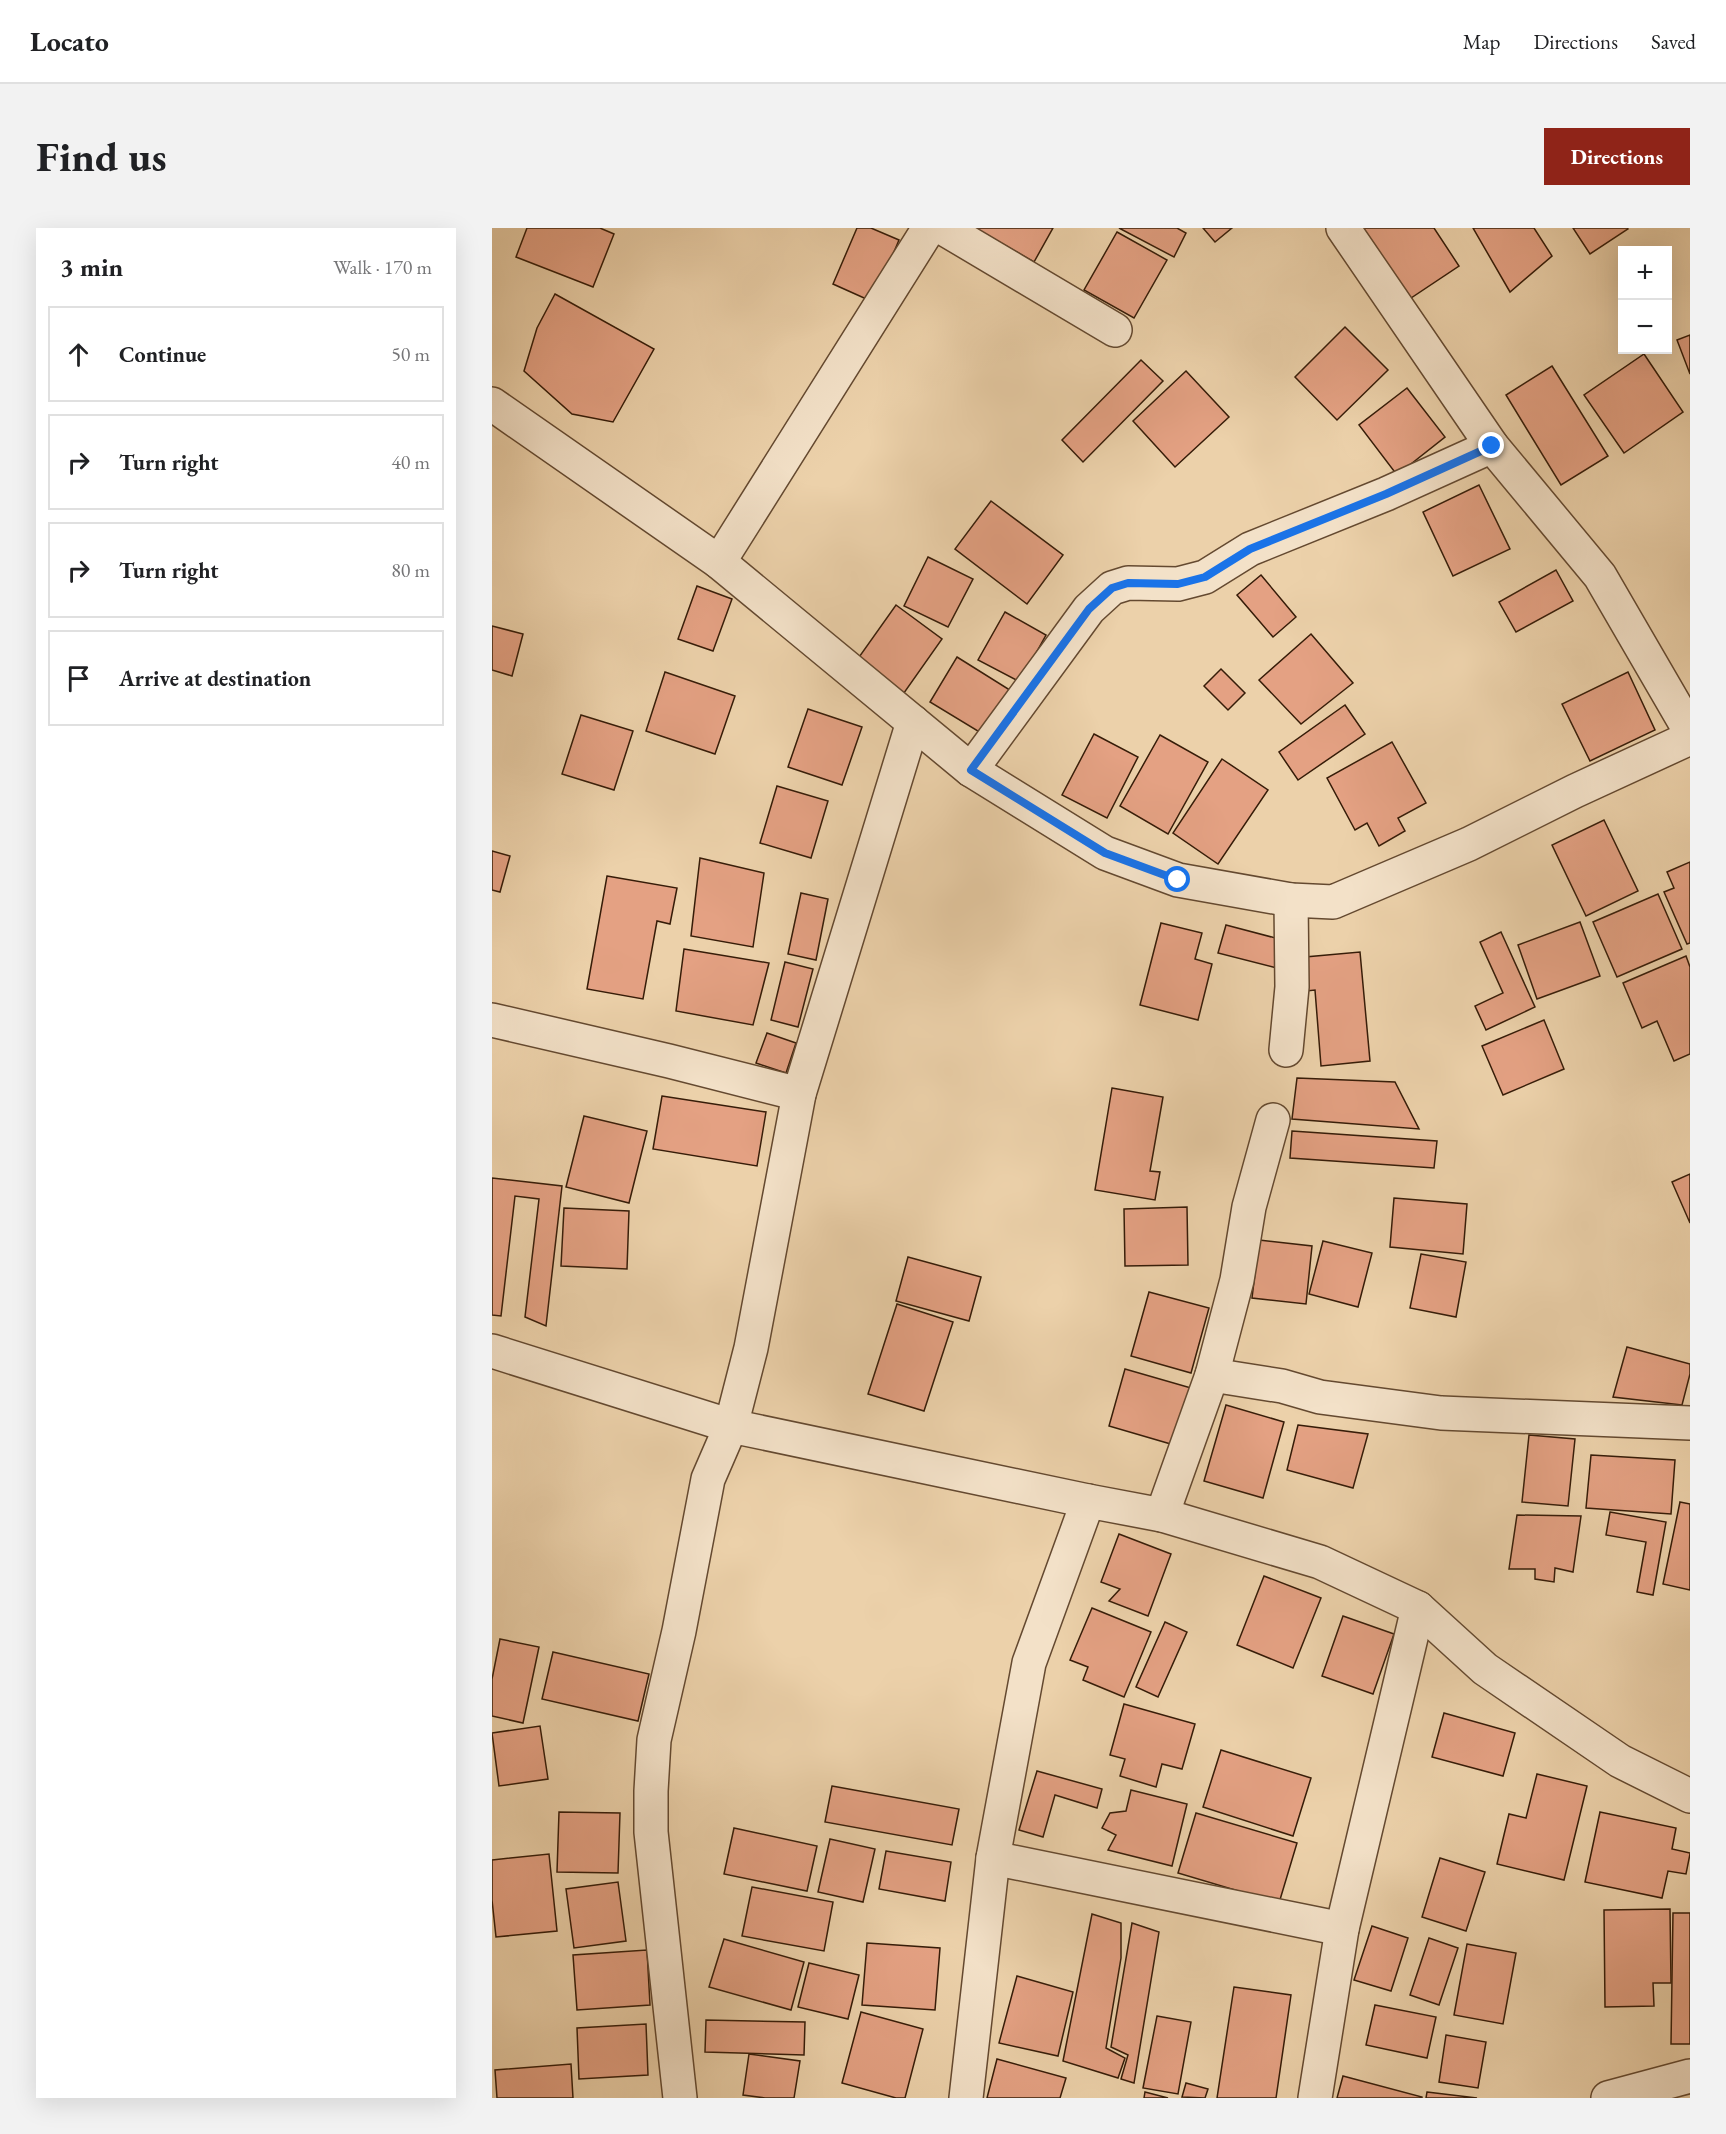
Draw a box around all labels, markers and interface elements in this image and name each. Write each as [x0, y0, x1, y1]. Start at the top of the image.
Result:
text: Locato [30, 23, 109, 59]
text: Map [1463, 28, 1500, 55]
text: Directions [1533, 28, 1618, 55]
text: Saved [1651, 28, 1696, 55]
button: Directions [1544, 128, 1690, 185]
text: Find us [36, 129, 167, 184]
map controls [1618, 246, 1672, 354]
button: + [1618, 246, 1672, 300]
text: 3 min [60, 250, 123, 284]
text: Walk · 170 m [333, 254, 432, 280]
button: − [1618, 300, 1672, 354]
icon: ahead [62, 338, 95, 371]
text: Continue [119, 340, 206, 369]
text: 50 m [391, 341, 430, 367]
route end [1478, 432, 1504, 458]
icon: right [62, 446, 95, 479]
text: Turn right [119, 448, 218, 477]
text: 40 m [391, 449, 430, 475]
icon: right [62, 554, 95, 587]
text: Turn right [119, 556, 218, 585]
text: 80 m [391, 557, 430, 583]
icon: arrive [62, 662, 95, 695]
text: Arrive at destination [119, 664, 311, 693]
route start [1164, 866, 1190, 892]

